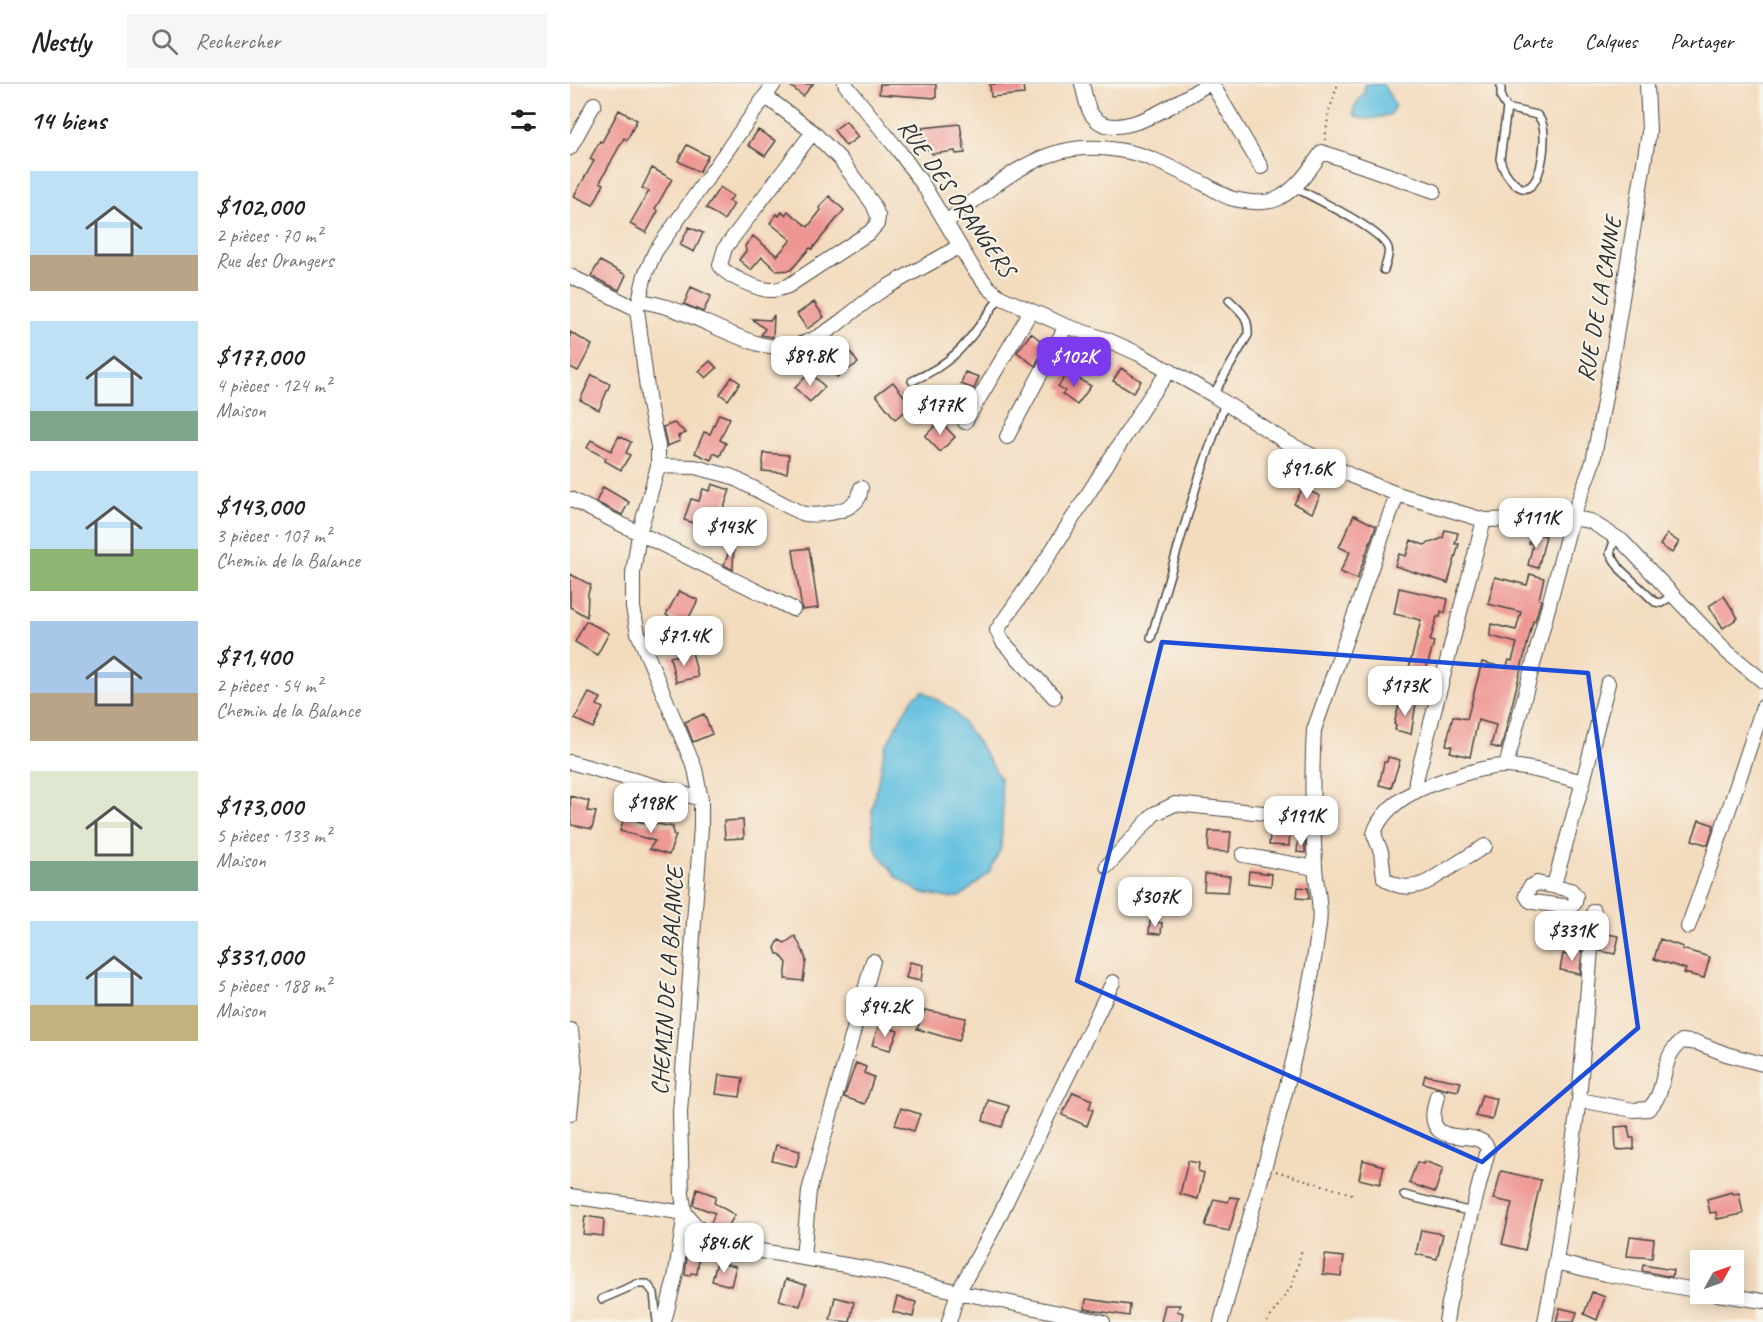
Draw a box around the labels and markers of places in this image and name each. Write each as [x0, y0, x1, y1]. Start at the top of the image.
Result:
pin: $89.8K [761, 336, 859, 387]
pin: $102K [1032, 337, 1116, 388]
pin: $177K [898, 385, 982, 436]
pin: $91.6K [1258, 449, 1356, 500]
pin: $111K [1494, 498, 1578, 549]
pin: $143K [688, 507, 772, 558]
pin: $71.4K [635, 616, 733, 667]
pin: $173K [1363, 666, 1447, 717]
pin: $198K [609, 783, 693, 834]
pin: $191K [1259, 796, 1343, 847]
pin: $307K [1113, 877, 1197, 928]
pin: $331K [1530, 911, 1614, 962]
pin: $94.2K [836, 987, 934, 1038]
pin: $84.6K [675, 1223, 773, 1274]

